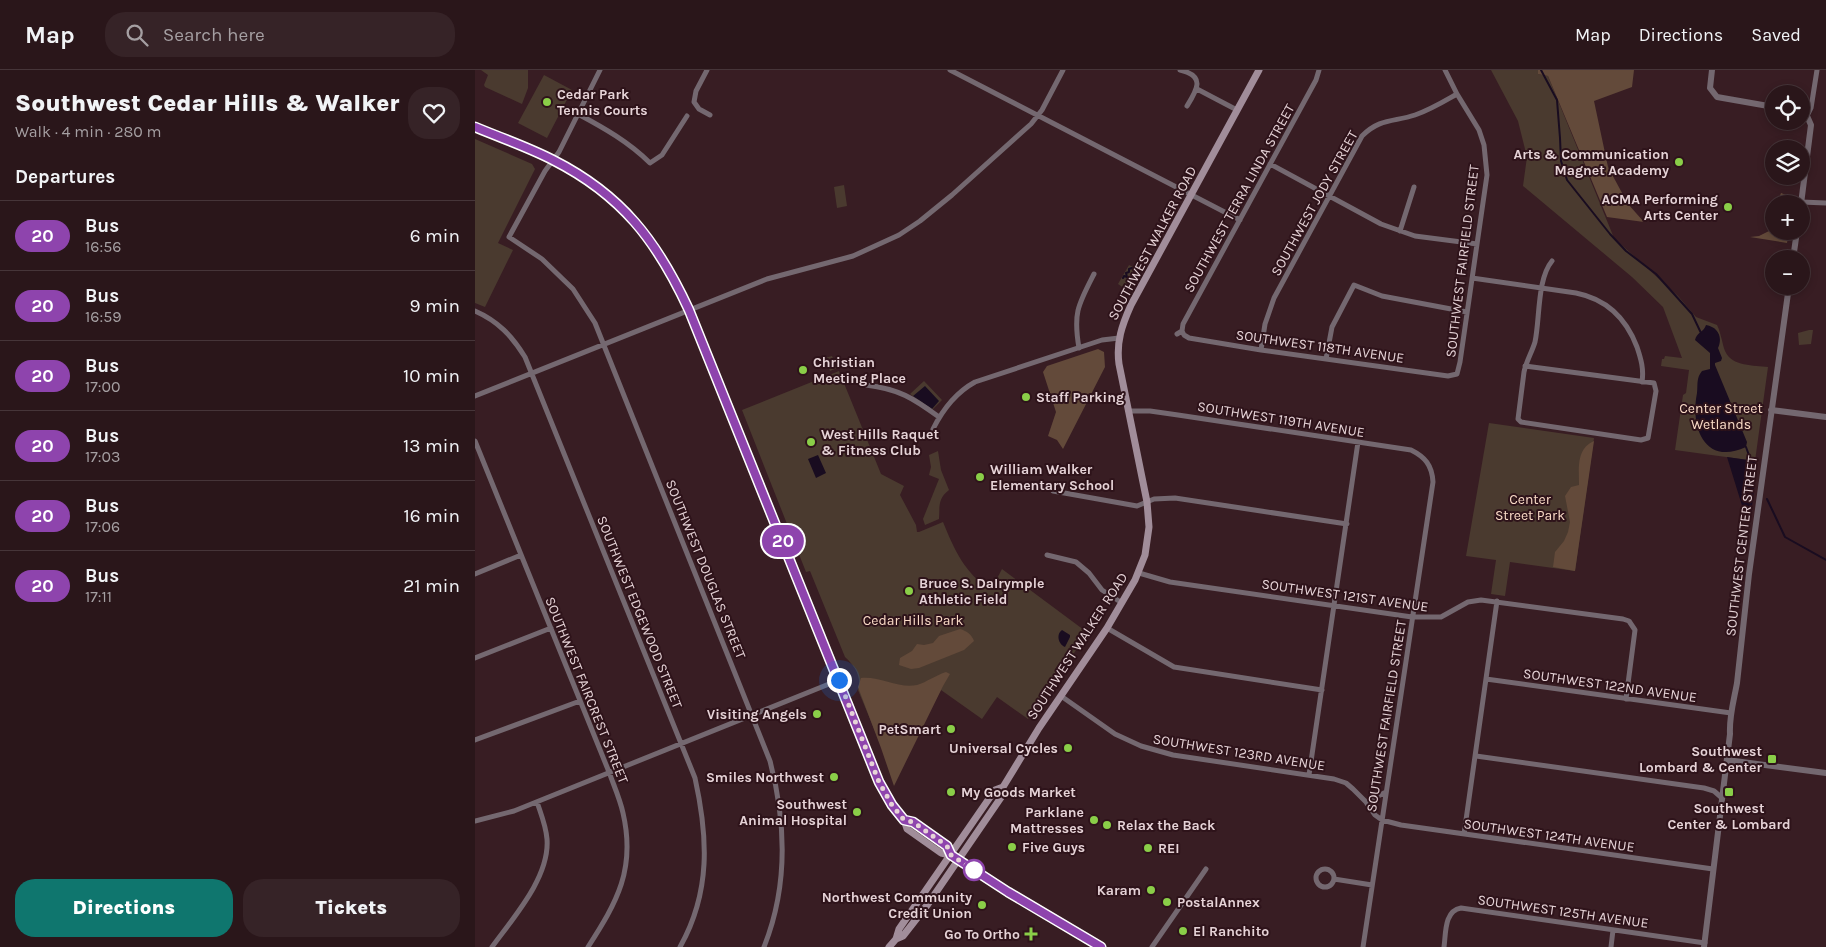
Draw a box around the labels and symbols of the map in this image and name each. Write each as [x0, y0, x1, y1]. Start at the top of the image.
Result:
place label: Cedar Park Tennis Courts [557, 86, 648, 119]
marker: Cedar Park Tennis Courts [541, 96, 553, 108]
street label: SOUTHWEST TERRA LINDA STREET [1180, 101, 1299, 296]
street label: SOUTHWEST JODY STREET [1267, 128, 1362, 279]
place label: Arts & Communication Magnet Academy [1513, 146, 1669, 179]
marker: Arts & Communication Magnet Academy [1673, 156, 1685, 168]
street label: SOUTHWEST WALKER ROAD [1105, 163, 1200, 323]
street label: SOUTHWEST FAIRFIELD STREET [1442, 164, 1483, 359]
place label: ACMA Performing Arts Center [1601, 191, 1718, 224]
marker: ACMA Performing Arts Center [1722, 201, 1734, 213]
street label: SOUTHWEST 118TH AVENUE [1235, 326, 1405, 367]
place label: Christian Meeting Place [813, 354, 906, 387]
marker: Christian Meeting Place [797, 364, 809, 376]
place label: Staff Parking [1036, 389, 1124, 406]
marker: Staff Parking [1020, 391, 1032, 403]
street label: SOUTHWEST 119TH AVENUE [1196, 398, 1366, 441]
park label: Center Street Wetlands [1679, 400, 1763, 433]
place label: West Hills Raquet & Fitness Club [821, 426, 939, 459]
marker: West Hills Raquet & Fitness Club [805, 436, 817, 448]
street label: SOUTHWEST CENTER STREET [1722, 455, 1761, 637]
place label: William Walker Elementary School [990, 461, 1114, 494]
marker: William Walker Elementary School [974, 471, 986, 483]
street label: SOUTHWEST DOUGLAS STREET [662, 477, 749, 661]
park label: Center Street Park [1495, 491, 1565, 524]
street label: SOUTHWEST EDGEWOOD STREET [593, 513, 686, 711]
line badge: 20 [761, 525, 805, 557]
street label: SOUTHWEST WALKER ROAD [1023, 570, 1131, 723]
place label: Bruce S. DaIrymple Athletic Field [919, 575, 1044, 608]
street label: SOUTHWEST 121ST AVENUE [1260, 575, 1429, 616]
marker: Bruce S. DaIrymple Athletic Field [903, 585, 915, 597]
street label: SOUTHWEST FAIRCREST STREET [541, 594, 632, 786]
park label: Cedar Hills Park [863, 612, 963, 629]
street label: SOUTHWEST FAIRFIELD STREET [1363, 619, 1410, 813]
street label: SOUTHWEST 122ND AVENUE [1522, 665, 1698, 706]
your location [827, 668, 852, 693]
place label: Visiting Angels [707, 706, 807, 723]
marker: Visiting Angels [811, 708, 823, 720]
place label: PetSmart [879, 721, 941, 738]
marker: PetSmart [945, 723, 957, 735]
street label: SOUTHWEST 123RD AVENUE [1152, 730, 1326, 775]
place label: Universal Cycles [949, 740, 1058, 757]
marker: Universal Cycles [1062, 742, 1074, 754]
place label: Southwest Lombard & Center [1639, 743, 1763, 776]
marker: Southwest Lombard & Center [1766, 753, 1778, 765]
place label: Smiles Northwest [706, 769, 824, 786]
marker: Smiles Northwest [828, 771, 840, 783]
place label: My Goods Market [961, 784, 1076, 801]
marker: My Goods Market [945, 786, 957, 798]
marker: Southwest Center & Lombard [1723, 786, 1735, 798]
place label: Southwest Animal Hospital [739, 796, 847, 829]
place label: Southwest Center & Lombard [1667, 800, 1791, 833]
place label: Parklane Mattresses [1010, 804, 1084, 837]
marker: Southwest Animal Hospital [851, 806, 863, 818]
marker: Parklane Mattresses [1088, 814, 1100, 826]
street label: SOUTHWEST 124TH AVENUE [1462, 815, 1635, 856]
place label: Relax the Back [1117, 817, 1216, 834]
marker: Relax the Back [1101, 819, 1113, 831]
place label: Five Guys [1022, 839, 1085, 856]
place label: REI [1158, 840, 1179, 857]
marker: Five Guys [1006, 841, 1018, 853]
marker: REI [1142, 842, 1154, 854]
unlabelled marker [963, 859, 985, 881]
place label: Karam [1097, 882, 1141, 899]
marker: Karam [1145, 884, 1157, 896]
place label: Northwest Community Credit Union [822, 889, 972, 922]
street label: SOUTHWEST 125TH AVENUE [1476, 891, 1650, 932]
place label: PostalAnnex [1177, 894, 1260, 911]
marker: PostalAnnex [1161, 896, 1173, 908]
marker: Northwest Community Credit Union [976, 899, 988, 911]
place label: El Ranchito [1193, 923, 1269, 940]
marker: El Ranchito [1177, 925, 1189, 937]
place label: Go To Ortho [944, 926, 1020, 943]
marker: Go To Ortho [1024, 927, 1038, 941]

